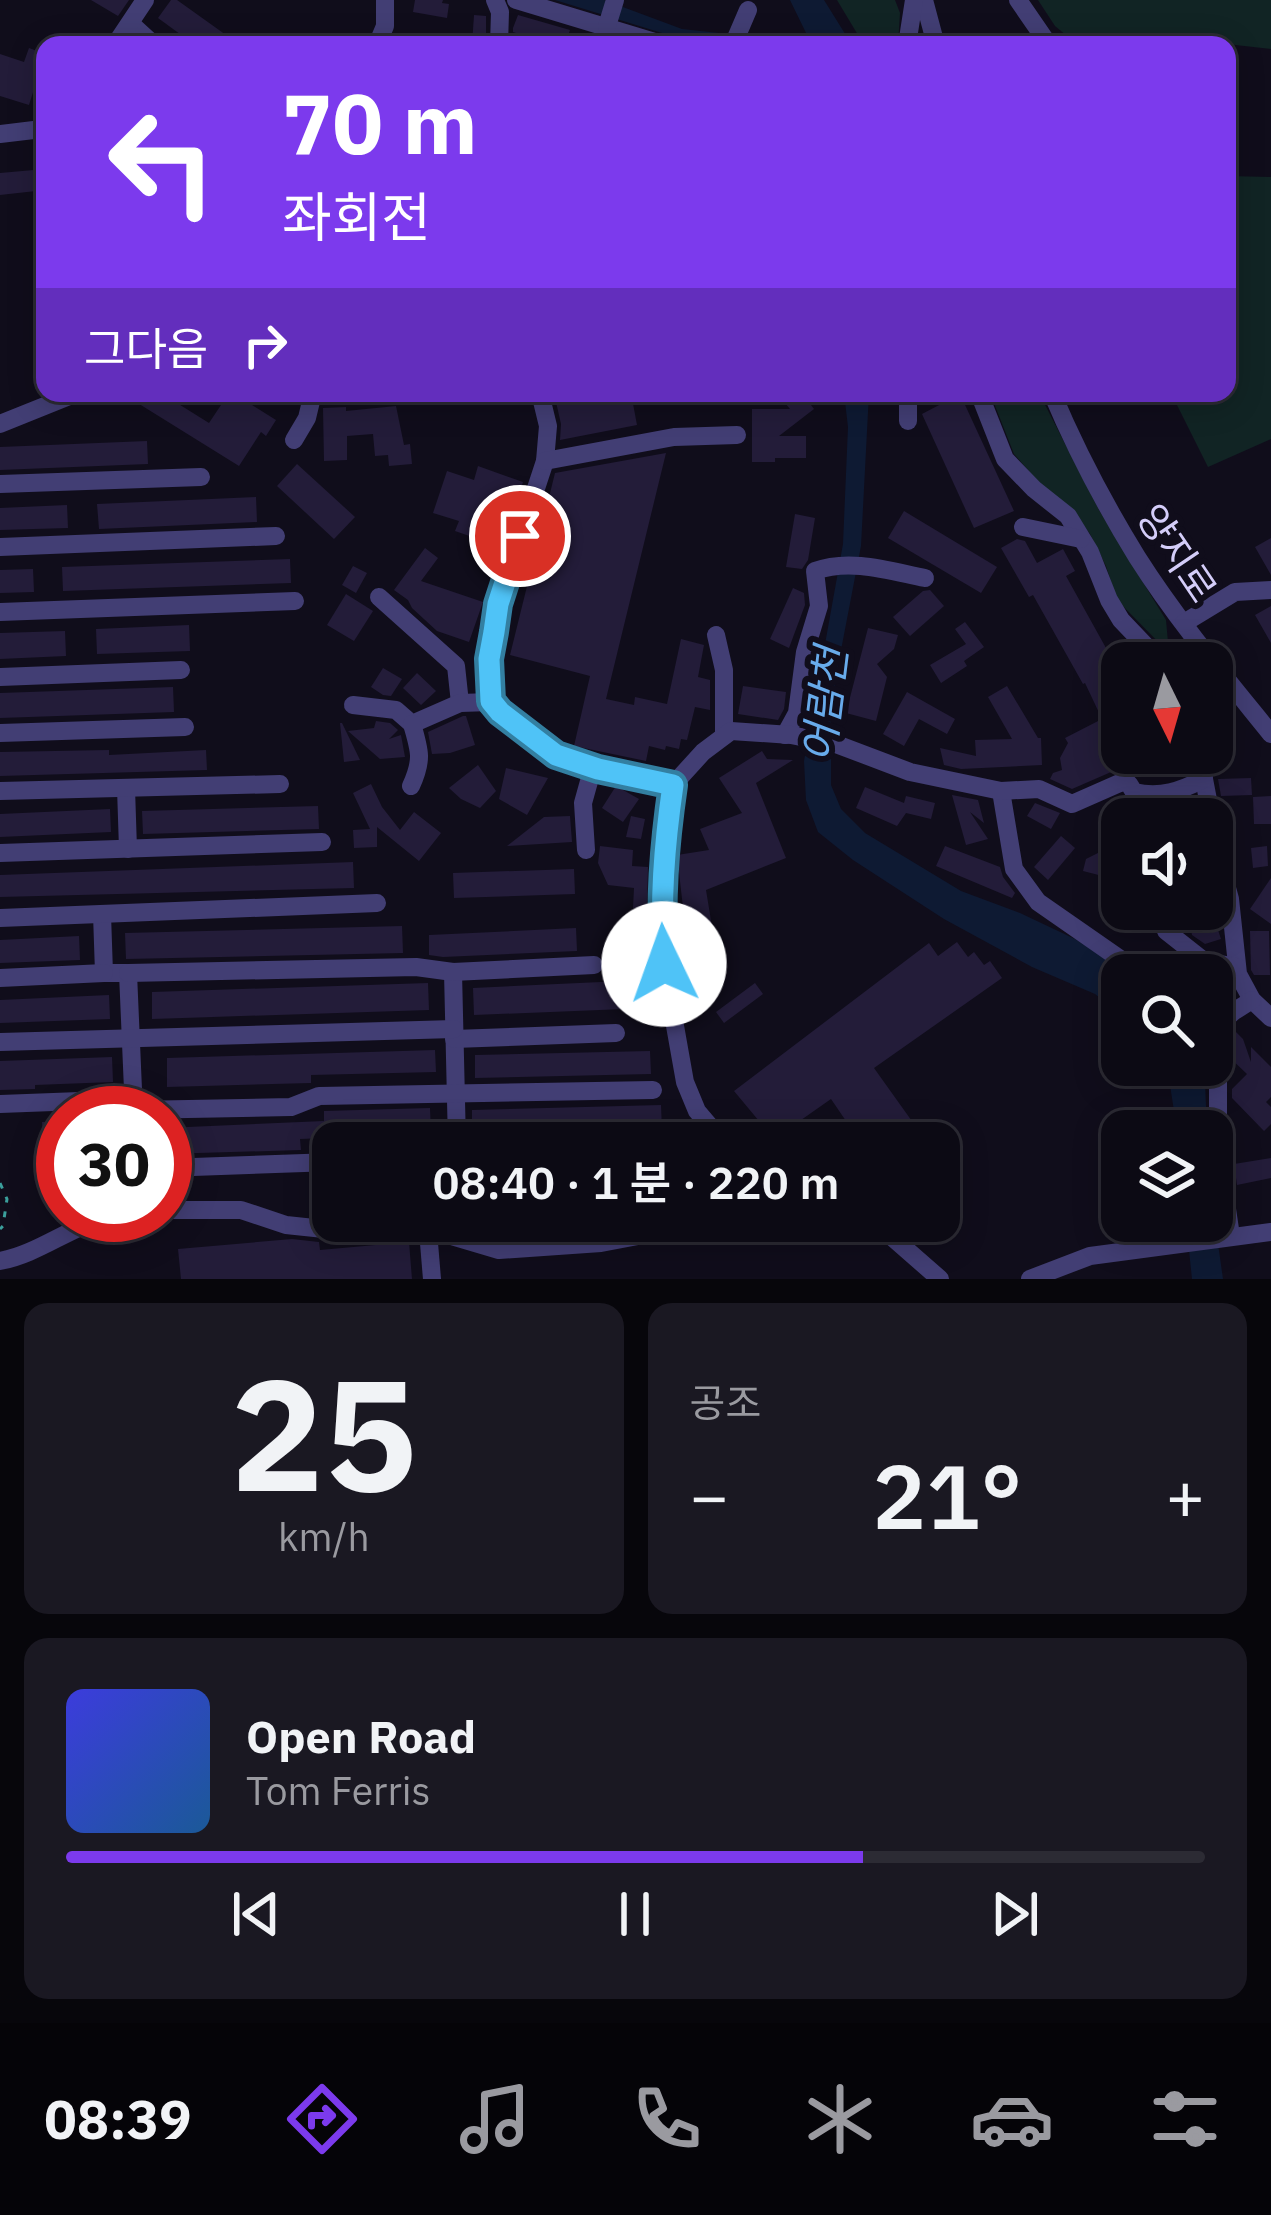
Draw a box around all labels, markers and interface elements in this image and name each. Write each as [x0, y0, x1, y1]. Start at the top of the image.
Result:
text: 70 m [282, 68, 478, 177]
icon: left [84, 84, 240, 240]
text: 좌회전 [282, 182, 431, 252]
icon: right [232, 312, 298, 378]
text: 그다음 [84, 319, 208, 377]
pin [469, 485, 571, 587]
street label: 양지로 [1126, 494, 1229, 612]
icon: arrive [487, 503, 553, 569]
water label: 어람천 [790, 640, 859, 766]
north arrow [1101, 642, 1233, 774]
map controls [1101, 642, 1233, 1242]
button: sound [1101, 798, 1233, 930]
position arrow [601, 901, 727, 1027]
button: search [1101, 954, 1233, 1086]
speed limit sign: 30 [36, 1086, 192, 1242]
button: layers [1101, 1110, 1233, 1242]
text: 08:40 · 1 분 · 220 m [433, 1153, 839, 1211]
text: 25 [230, 1331, 417, 1534]
text: 공조 [690, 1377, 761, 1428]
text: 21° [872, 1437, 1022, 1554]
text: − [690, 1452, 729, 1538]
text: + [1165, 1452, 1205, 1538]
text: km/h [278, 1511, 370, 1562]
text: Open Road [246, 1707, 476, 1765]
text: Tom Ferris [246, 1765, 430, 1816]
icon: previous [223, 1881, 289, 1947]
icon: pause [602, 1881, 668, 1947]
icon: next [982, 1881, 1048, 1947]
icon: directions [280, 2077, 364, 2161]
icon: music [453, 2077, 537, 2161]
icon: phone [625, 2077, 709, 2161]
icon: climate [798, 2077, 882, 2161]
icon: car [970, 2077, 1054, 2161]
icon: filters [1143, 2077, 1227, 2161]
text: 08:39 [44, 2084, 192, 2154]

